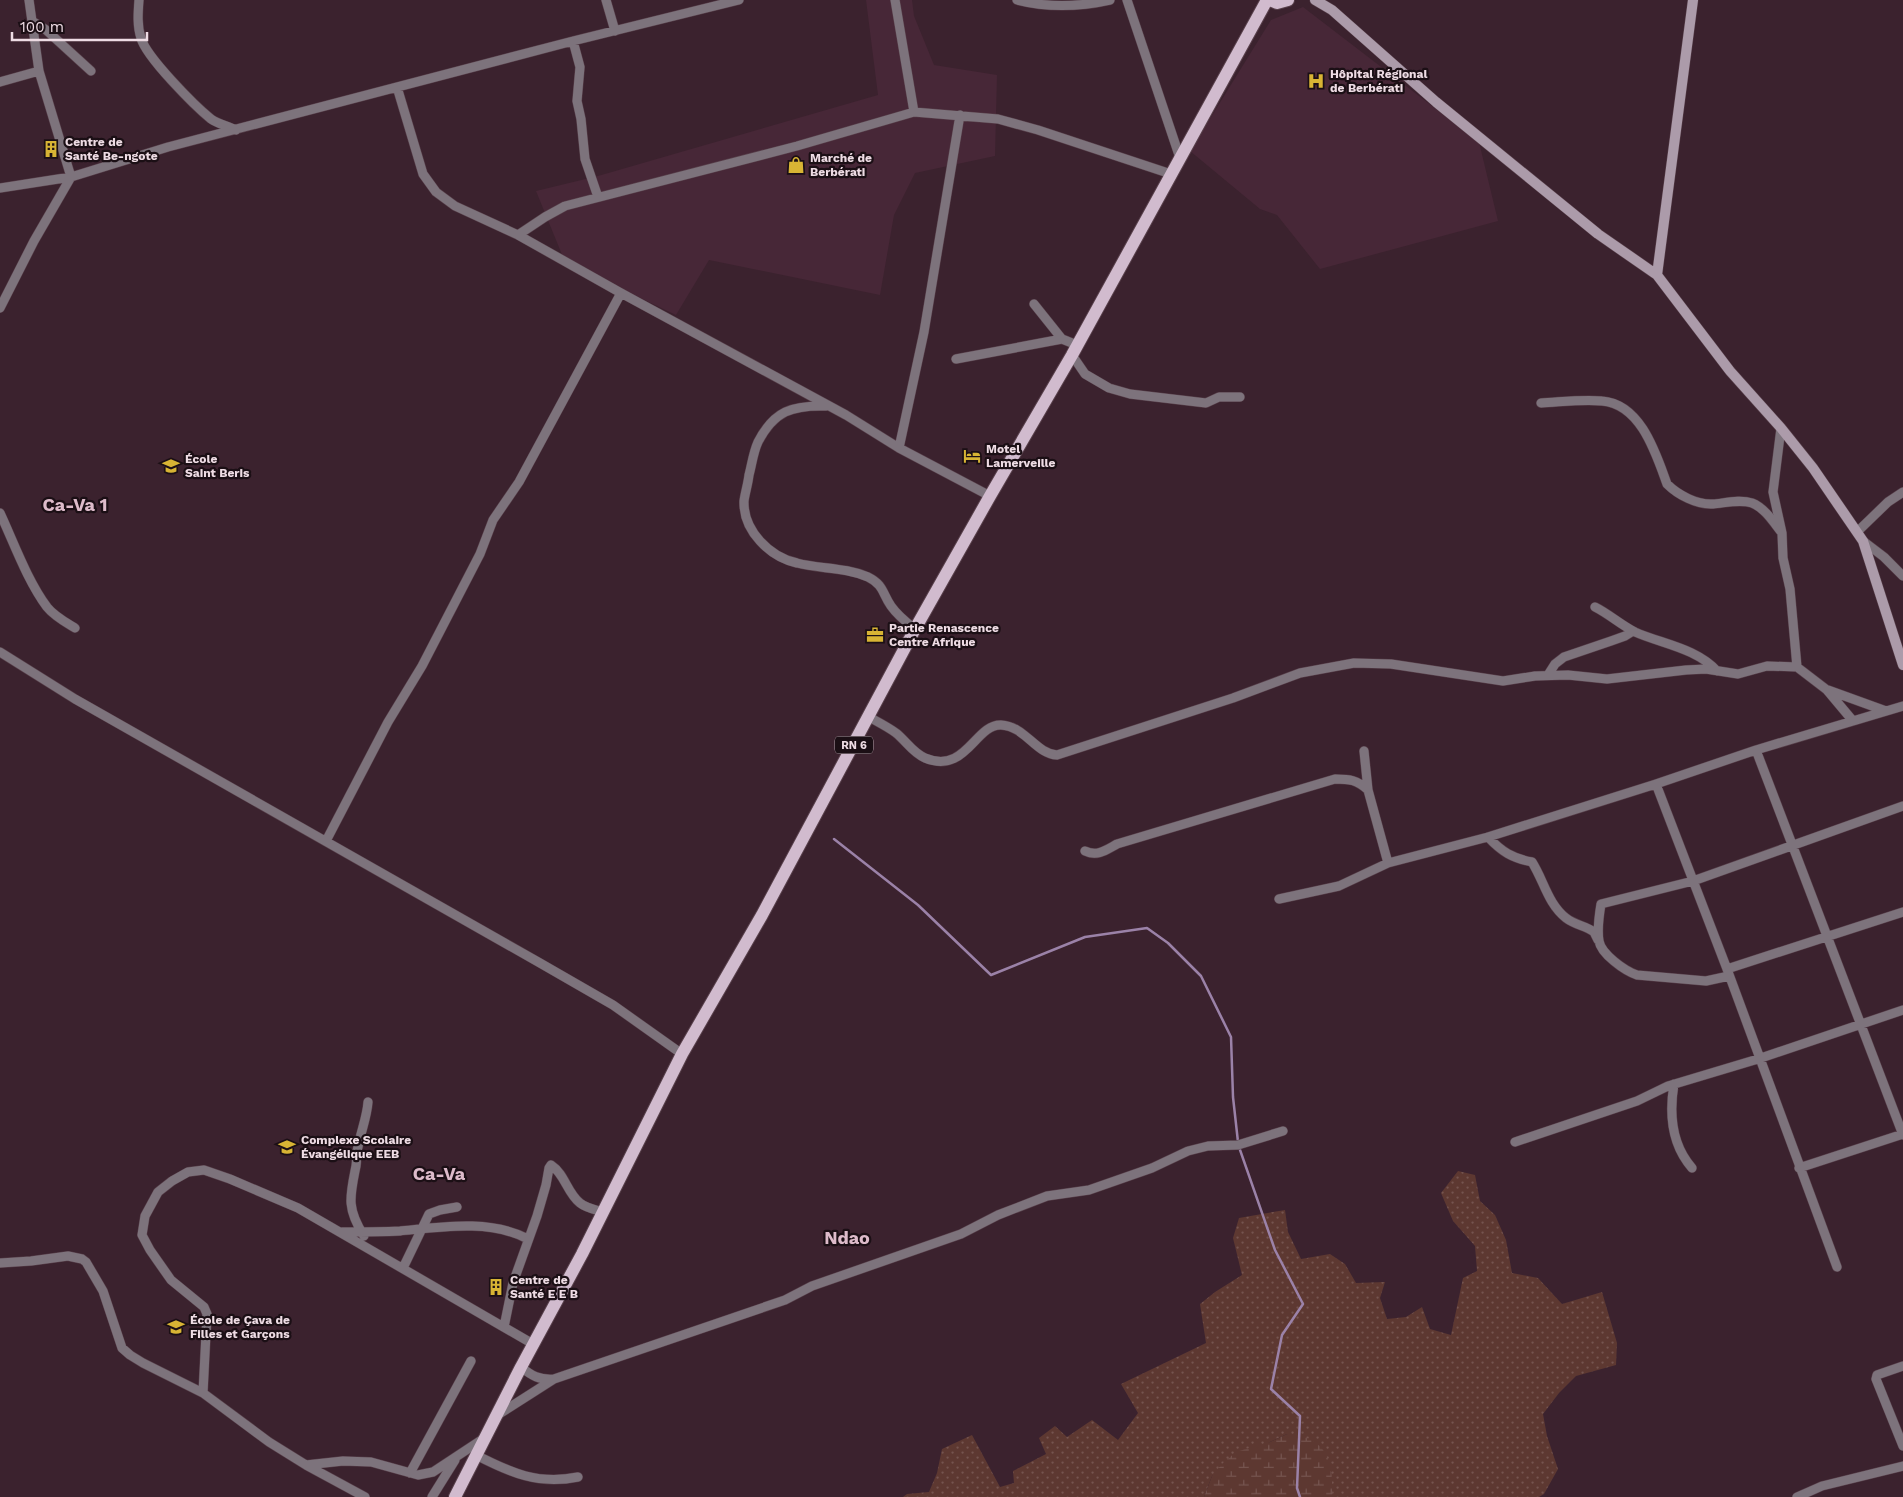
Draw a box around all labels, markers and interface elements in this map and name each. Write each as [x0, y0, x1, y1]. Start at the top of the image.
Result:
scale bar [12, 10, 148, 42]
text: 100 m [20, 18, 64, 36]
place label: Hôpital Régional de Berbérati [1330, 67, 1427, 95]
hospital icon: Hôpital Régional de Berbérati [1306, 71, 1326, 91]
place label: Centre de Santé Be-ngote [65, 135, 158, 163]
building icon: Centre de Santé Be-ngote [41, 139, 61, 159]
place label: Marché de Berbérati [810, 151, 872, 179]
shop icon: Marché de Berbérati [786, 155, 806, 175]
place label: Motel Lamerveille [986, 442, 1055, 470]
hotel icon: Motel Lamerveille [962, 446, 982, 466]
place label: École Saint Beris [185, 452, 250, 480]
school or university icon: École Saint Beris [161, 456, 181, 476]
district label: Ca-Va 1 [42, 494, 108, 515]
place label: Partie Renascence Centre Afrique [889, 621, 999, 649]
office icon: Partie Renascence Centre Afrique [865, 625, 885, 645]
road number: RN 6 [835, 736, 873, 754]
place label: Complexe Scolaire Évangélique EEB [301, 1133, 411, 1161]
school or university icon: Complexe Scolaire Évangélique EEB [277, 1137, 297, 1157]
district label: Ca-Va [413, 1163, 466, 1184]
district label: Ndao [824, 1227, 870, 1248]
place label: Centre de Santé E E B [510, 1273, 578, 1301]
building icon: Centre de Santé E E B [486, 1277, 506, 1297]
place label: École de Çava de Filles et Garçons [190, 1313, 290, 1341]
school or university icon: École de Çava de Filles et Garçons [166, 1317, 186, 1337]

